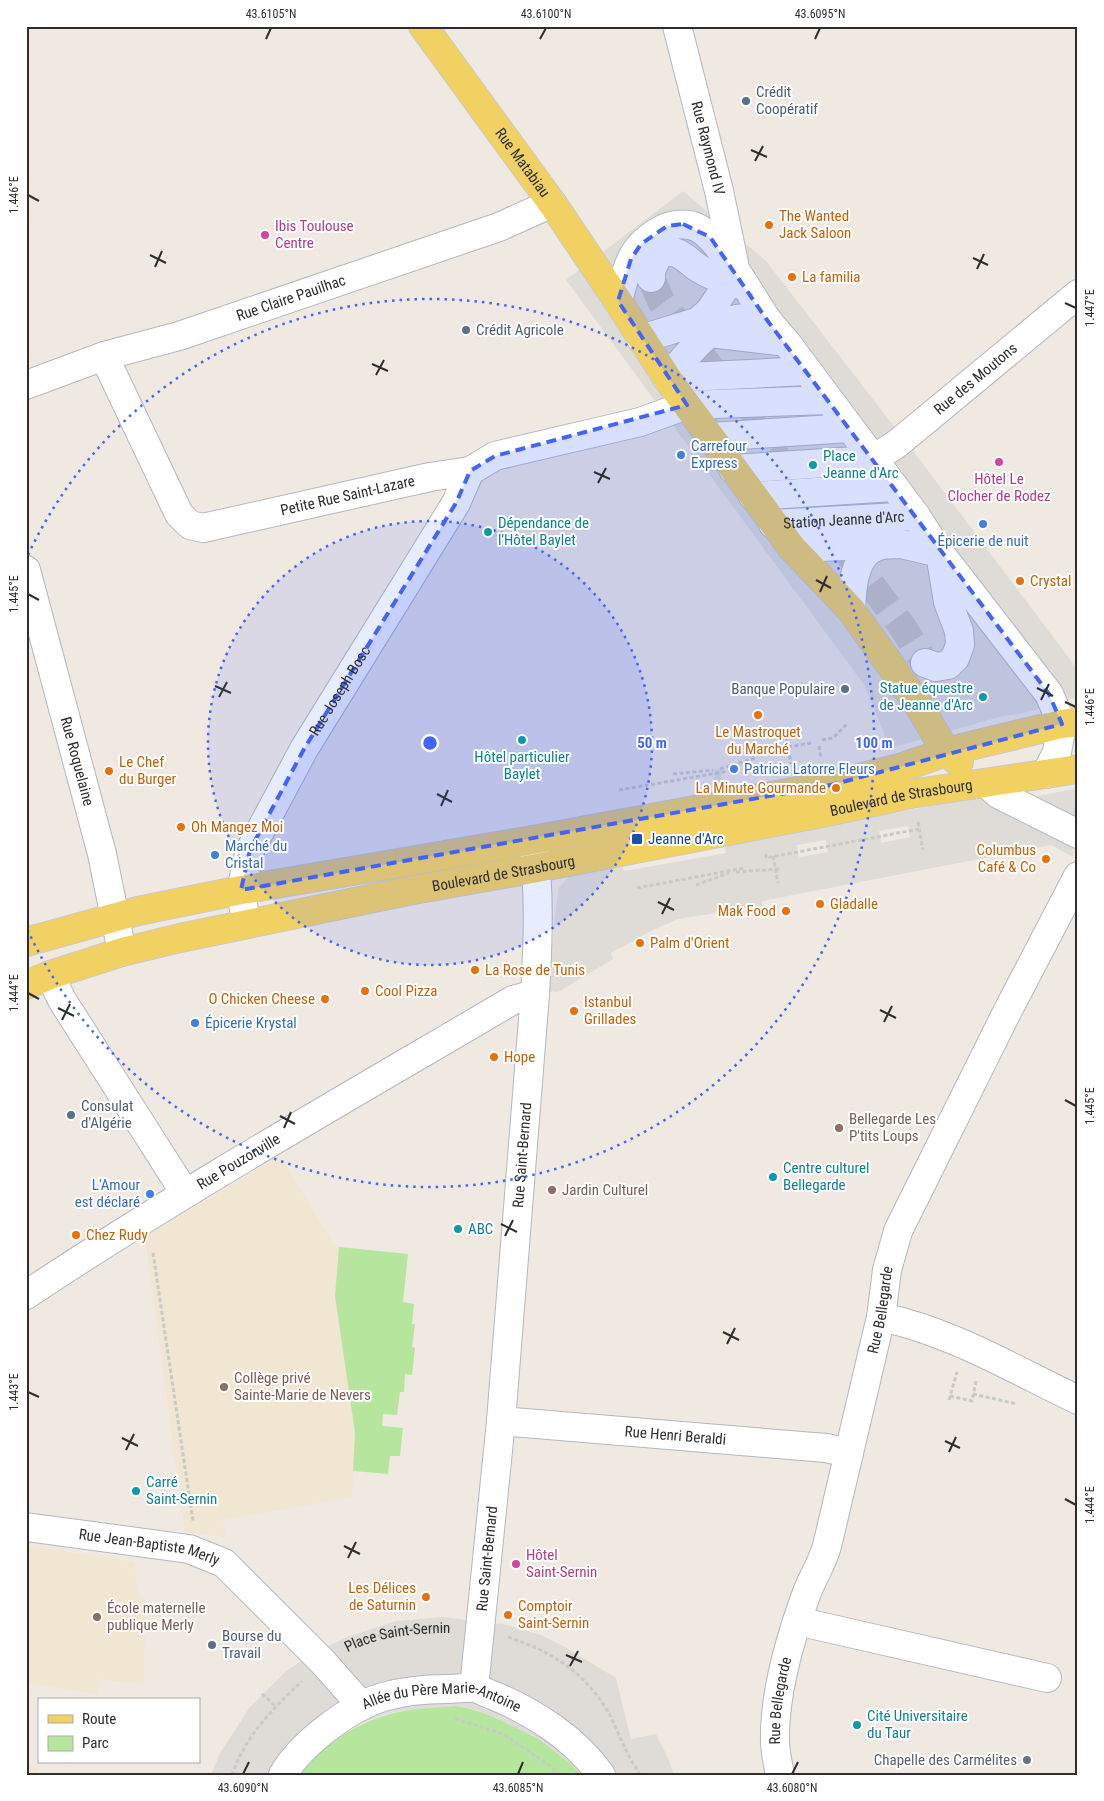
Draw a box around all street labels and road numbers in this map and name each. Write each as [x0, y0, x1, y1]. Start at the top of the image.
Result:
street label: Rue Raymond IV [687, 99, 729, 197]
street label: Rue Matabiau [491, 124, 554, 201]
street label: Rue Claire Pauilhac [234, 271, 348, 325]
street label: Rue des Moutons [930, 339, 1021, 418]
street label: Petite Rue Saint-Lazare [279, 472, 417, 519]
street label: Station Jeanne d'Arc [783, 508, 905, 532]
street label: Rue Joseph Bosc [305, 643, 374, 739]
street label: Rue Roquelaine [57, 715, 98, 808]
street label: Boulevard de Strasbourg [828, 776, 974, 820]
street label: Boulevard de Strasbourg [431, 852, 576, 896]
street label: Rue Saint-Bernard [509, 1102, 535, 1209]
street label: Rue Pouzonville [194, 1130, 283, 1193]
street label: Rue Bellegarde [864, 1264, 897, 1355]
street label: Rue Henri Beraldi [624, 1422, 727, 1449]
street label: Rue Saint-Bernard [473, 1505, 501, 1612]
street label: Rue Jean-Baptiste Merly [78, 1525, 222, 1569]
street label: Place Saint-Sernin [341, 1619, 450, 1656]
street label: Rue Bellegarde [766, 1655, 795, 1745]
street label: Allée du Père Marie-Antoine [359, 1701, 523, 1721]

